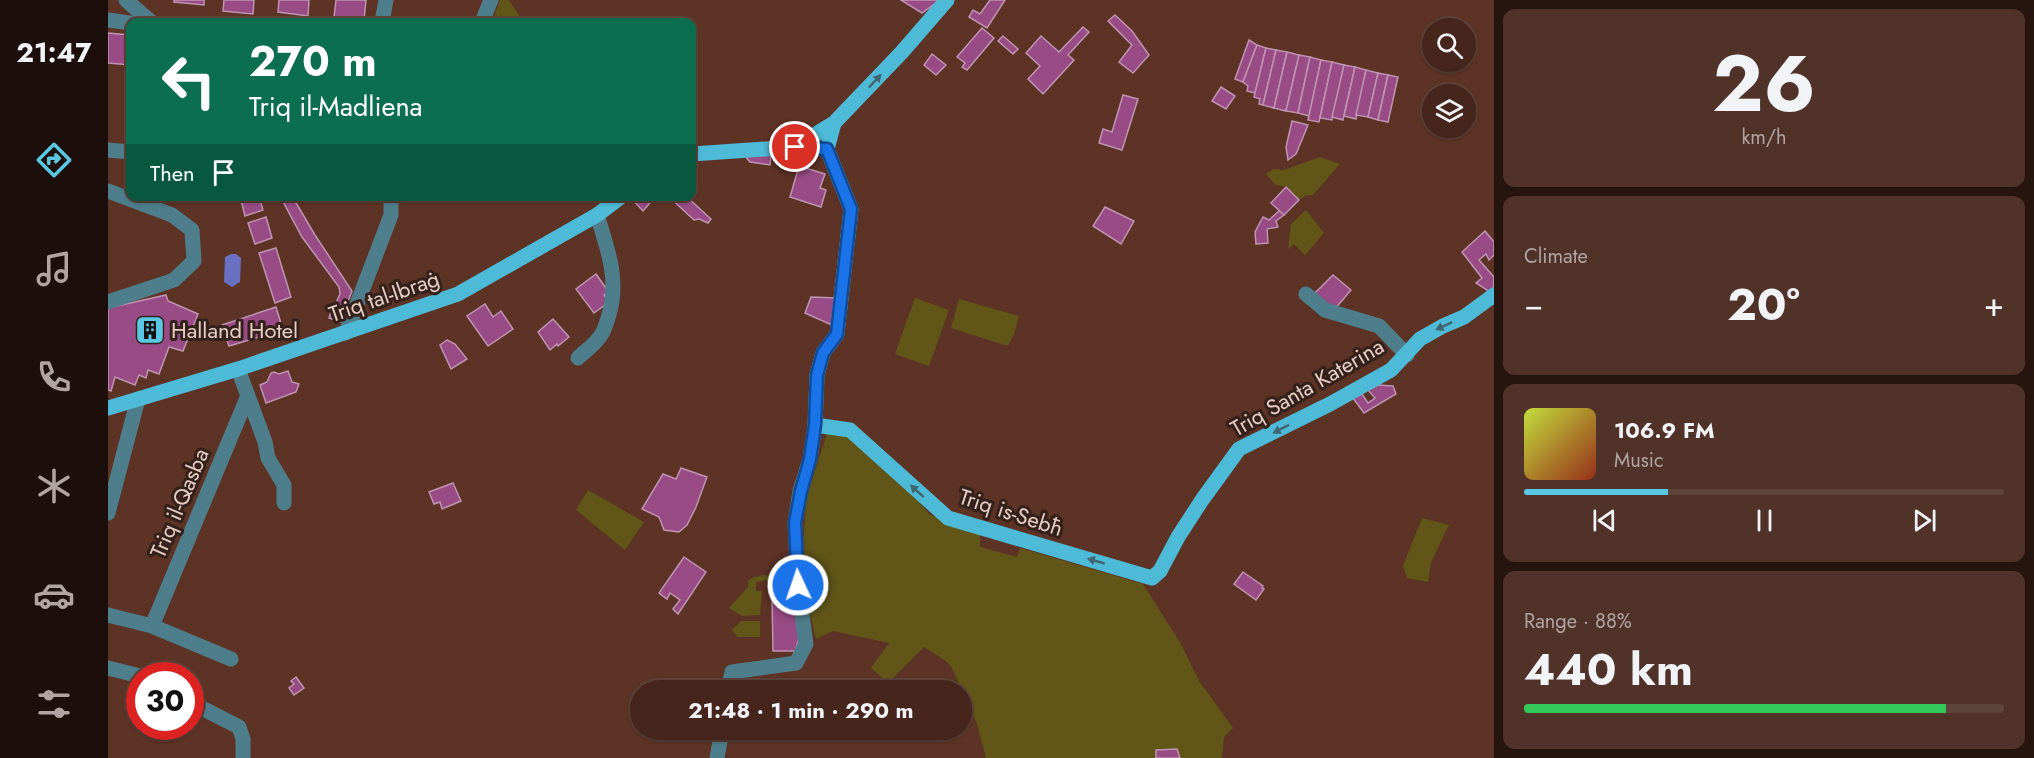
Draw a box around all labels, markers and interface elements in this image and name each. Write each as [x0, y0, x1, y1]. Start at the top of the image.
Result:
map controls [1422, 18, 1476, 138]
button: search [1422, 18, 1476, 72]
text: 26 [1712, 28, 1816, 140]
text: 270 m [249, 31, 377, 92]
text: 21:47 [16, 33, 92, 72]
icon: left [150, 42, 228, 120]
one-way arrow [868, 74, 881, 89]
button: layers [1422, 84, 1476, 138]
text: Triq il-Madliena [249, 87, 423, 126]
pin [769, 121, 820, 172]
text: km/h [1741, 123, 1787, 152]
icon: arrive [778, 130, 811, 163]
icon: directions [33, 139, 75, 181]
icon: arrive [207, 156, 240, 189]
text: Then [150, 157, 195, 189]
text: Climate [1524, 242, 1588, 271]
icon: music [33, 248, 75, 290]
street label: Triq tal-Ibraġ [324, 262, 444, 330]
text: 20° [1727, 272, 1800, 337]
text: − [1524, 281, 1543, 328]
text: + [1984, 281, 2004, 328]
building icon: Halland Hotel [134, 314, 166, 346]
place label: Halland Hotel [171, 314, 298, 346]
one-way arrow [1436, 321, 1453, 330]
street label: Triq Santa Katerina [1224, 330, 1390, 444]
icon: phone [33, 356, 75, 398]
text: 106.9 FM [1614, 414, 1715, 446]
one-way arrow [1273, 425, 1290, 434]
street label: Triq il-Qasba [142, 443, 216, 563]
text: Music [1614, 446, 1664, 475]
icon: climate [33, 465, 75, 507]
street label: Triq is-Sebħ [955, 480, 1067, 544]
one-way arrow [910, 484, 925, 498]
icon: previous [1588, 504, 1621, 537]
icon: pause [1748, 504, 1781, 537]
icon: next [1908, 504, 1941, 537]
position arrow [766, 553, 830, 617]
one-way arrow [1086, 556, 1104, 565]
icon: car [33, 574, 75, 616]
text: Range · 88% [1524, 607, 1632, 636]
text: 440 km [1524, 637, 1693, 702]
speed limit sign: 30 [126, 662, 204, 740]
icon: filters [33, 683, 75, 725]
text: 21:48 · 1 min · 290 m [688, 694, 914, 726]

